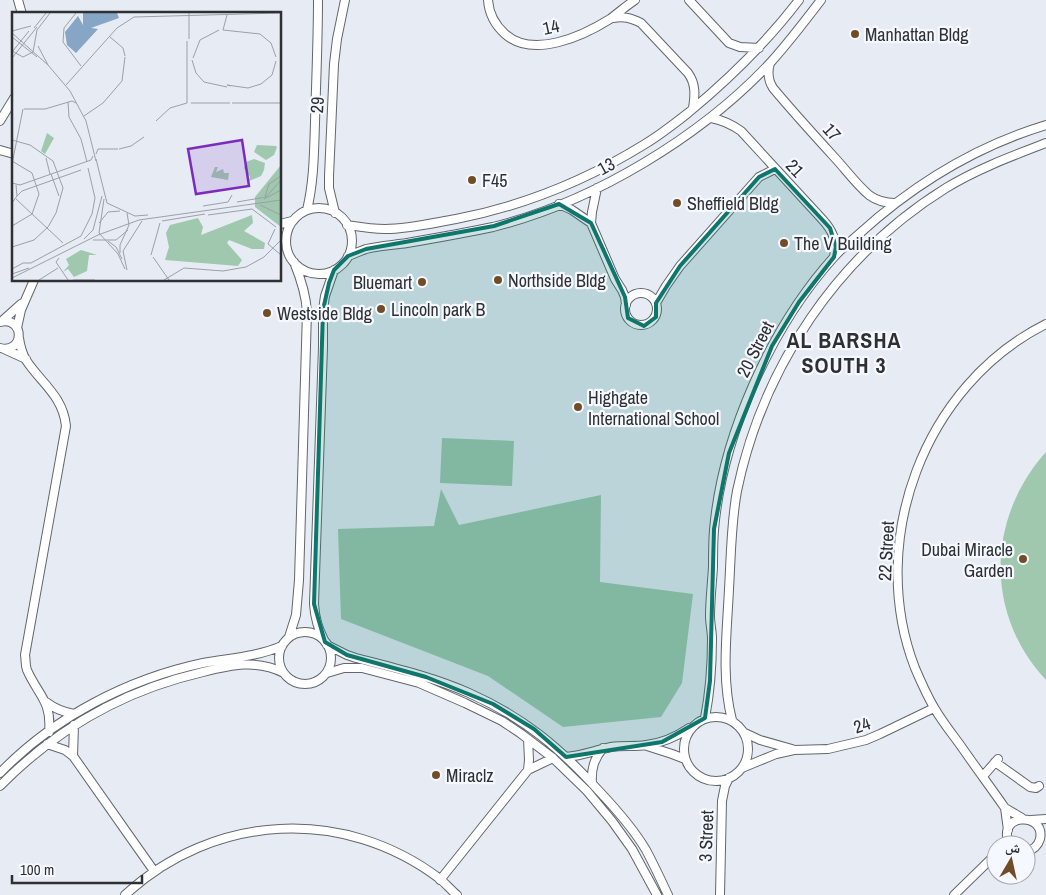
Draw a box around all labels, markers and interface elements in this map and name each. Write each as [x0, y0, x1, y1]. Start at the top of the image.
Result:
inset map [12, 12, 281, 281]
street label: 14 [540, 13, 562, 41]
place label: Manhattan Bldg [865, 22, 969, 47]
marker: Manhattan Bldg [849, 28, 861, 40]
street label: 29 [304, 96, 330, 114]
street label: 17 [817, 118, 847, 146]
street label: 13 [593, 151, 619, 181]
street label: 21 [780, 153, 810, 183]
place label: F45 [482, 168, 507, 193]
marker: F45 [466, 174, 478, 186]
place label: Sheffield Bldg [687, 191, 779, 216]
marker: Sheffield Bldg [671, 197, 683, 209]
place label: The V Building [794, 231, 892, 256]
marker: The V Building [778, 237, 790, 249]
place label: Northside Bldg [508, 268, 606, 293]
place label: Bluemart [353, 270, 412, 295]
marker: Northside Bldg [492, 274, 504, 286]
marker: Bluemart [416, 276, 428, 288]
place label: Lincoln park B [391, 297, 486, 322]
place label: Westside Bldg [277, 301, 373, 326]
marker: Lincoln park B [375, 303, 387, 315]
marker: Westside Bldg [261, 307, 273, 319]
street label: 20 Street [730, 317, 780, 381]
district label: AL BARSHA SOUTH 3 [787, 325, 901, 380]
place label: Highgate International School [588, 385, 719, 431]
marker: Highgate International School [572, 401, 584, 413]
street label: 22 Street [872, 520, 900, 582]
place label: Dubai Miracle Garden [921, 537, 1013, 583]
marker: Dubai Miracle Garden [1017, 553, 1029, 565]
street label: 24 [850, 711, 874, 739]
place label: Miraclz [446, 763, 494, 788]
marker: Miraclz [430, 769, 442, 781]
street label: 3 Street [693, 810, 719, 862]
north arrow [986, 835, 1036, 885]
text: ش [1004, 837, 1022, 857]
scale bar [12, 852, 142, 884]
text: 100 m [20, 859, 54, 880]

